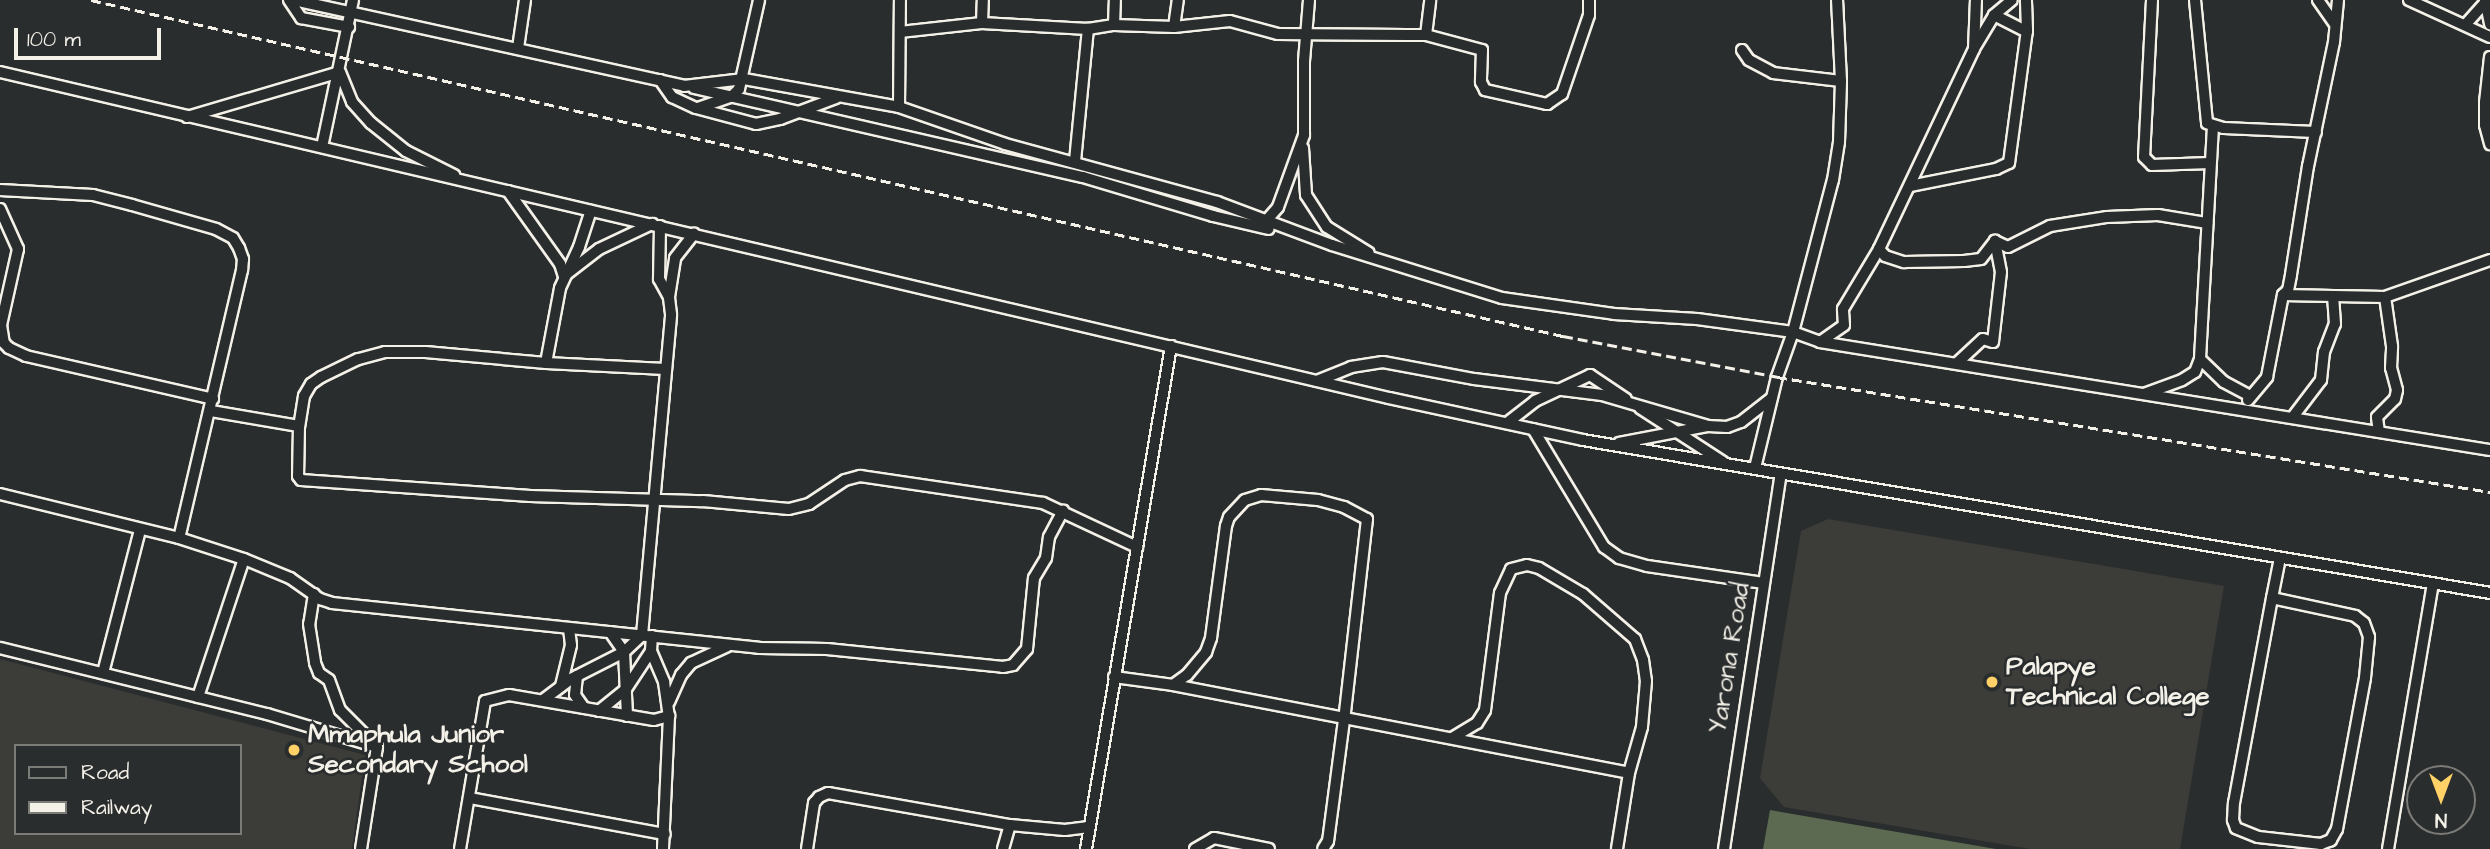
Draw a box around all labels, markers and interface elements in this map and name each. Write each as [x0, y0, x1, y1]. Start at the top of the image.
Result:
scale bar [18, 14, 164, 58]
text: 100 m [27, 25, 81, 54]
street label: Yarona Road [1703, 580, 1757, 736]
place label: Palapye Technical College [2006, 651, 2209, 712]
marker: Palapye Technical College [1984, 674, 2000, 690]
place label: Mmaphula Junior Secondary School [308, 719, 528, 780]
marker: Mmaphula Junior Secondary School [286, 742, 302, 758]
legend [14, 744, 242, 835]
text: Road [81, 758, 129, 787]
north arrow [2406, 765, 2476, 835]
text: Railway [81, 793, 152, 822]
text: N [2435, 806, 2447, 833]

